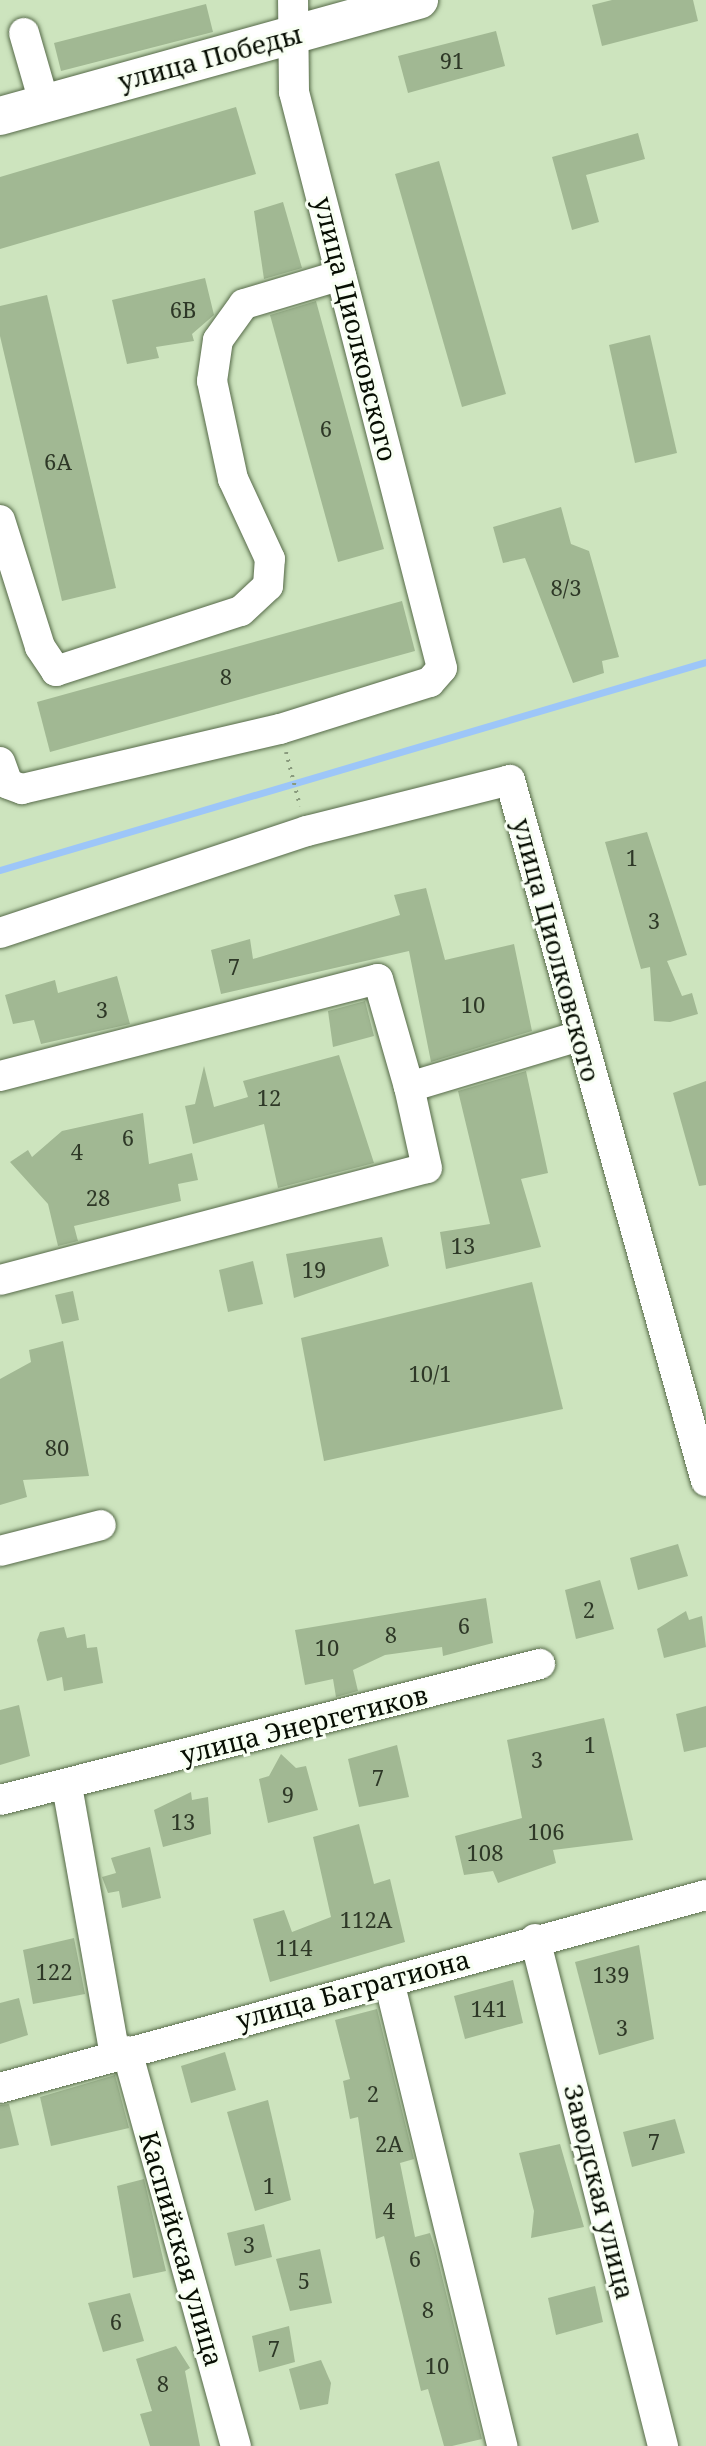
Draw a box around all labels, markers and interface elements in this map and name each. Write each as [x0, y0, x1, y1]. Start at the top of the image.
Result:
street label: улица Победы [115, 18, 305, 98]
house number: 91 [440, 48, 464, 74]
street label: улица Циолковского [307, 194, 403, 464]
house number: 6В [170, 297, 196, 323]
house number: 6 [320, 416, 332, 442]
house number: 6А [44, 449, 72, 475]
house number: 8/3 [551, 575, 581, 601]
house number: 8 [220, 664, 232, 690]
street label: улица Циолковского [506, 815, 606, 1085]
house number: 1 [626, 845, 638, 871]
house number: 3 [648, 908, 660, 934]
house number: 7 [228, 954, 240, 980]
house number: 10 [461, 992, 485, 1018]
house number: 3 [96, 997, 108, 1023]
house number: 12 [257, 1085, 281, 1111]
house number: 6 [122, 1125, 134, 1151]
house number: 4 [71, 1139, 83, 1165]
house number: 28 [86, 1185, 110, 1211]
house number: 13 [451, 1233, 475, 1259]
house number: 19 [302, 1257, 326, 1283]
house number: 10/1 [408, 1361, 452, 1387]
house number: 80 [45, 1435, 69, 1461]
house number: 2 [583, 1597, 595, 1623]
house number: 6 [458, 1613, 470, 1639]
house number: 8 [385, 1622, 397, 1648]
house number: 10 [315, 1635, 339, 1661]
street label: улица Энергетиков [177, 1679, 431, 1771]
house number: 1 [584, 1732, 596, 1758]
house number: 3 [531, 1747, 543, 1773]
house number: 7 [372, 1765, 384, 1791]
house number: 9 [282, 1782, 294, 1808]
house number: 13 [171, 1809, 195, 1835]
house number: 106 [528, 1819, 564, 1845]
house number: 108 [467, 1840, 503, 1866]
house number: 112А [340, 1907, 392, 1933]
house number: 114 [276, 1935, 312, 1961]
street label: улица Багратиона [233, 1944, 473, 2036]
house number: 122 [36, 1959, 72, 1985]
house number: 139 [593, 1962, 629, 1988]
house number: 141 [471, 1996, 507, 2022]
house number: 3 [616, 2015, 628, 2041]
house number: 2 [367, 2081, 379, 2107]
street label: Заводская улица [557, 2081, 641, 2303]
street label: Каспийская улица [133, 2128, 229, 2370]
house number: 7 [648, 2129, 660, 2155]
house number: 2А [375, 2131, 403, 2157]
house number: 1 [263, 2173, 275, 2199]
house number: 4 [383, 2198, 395, 2224]
house number: 3 [243, 2232, 255, 2258]
house number: 6 [409, 2246, 421, 2272]
house number: 5 [298, 2268, 310, 2294]
house number: 8 [422, 2297, 434, 2323]
house number: 6 [110, 2309, 122, 2335]
house number: 7 [268, 2336, 280, 2362]
house number: 10 [425, 2353, 449, 2379]
house number: 8 [157, 2371, 169, 2397]

